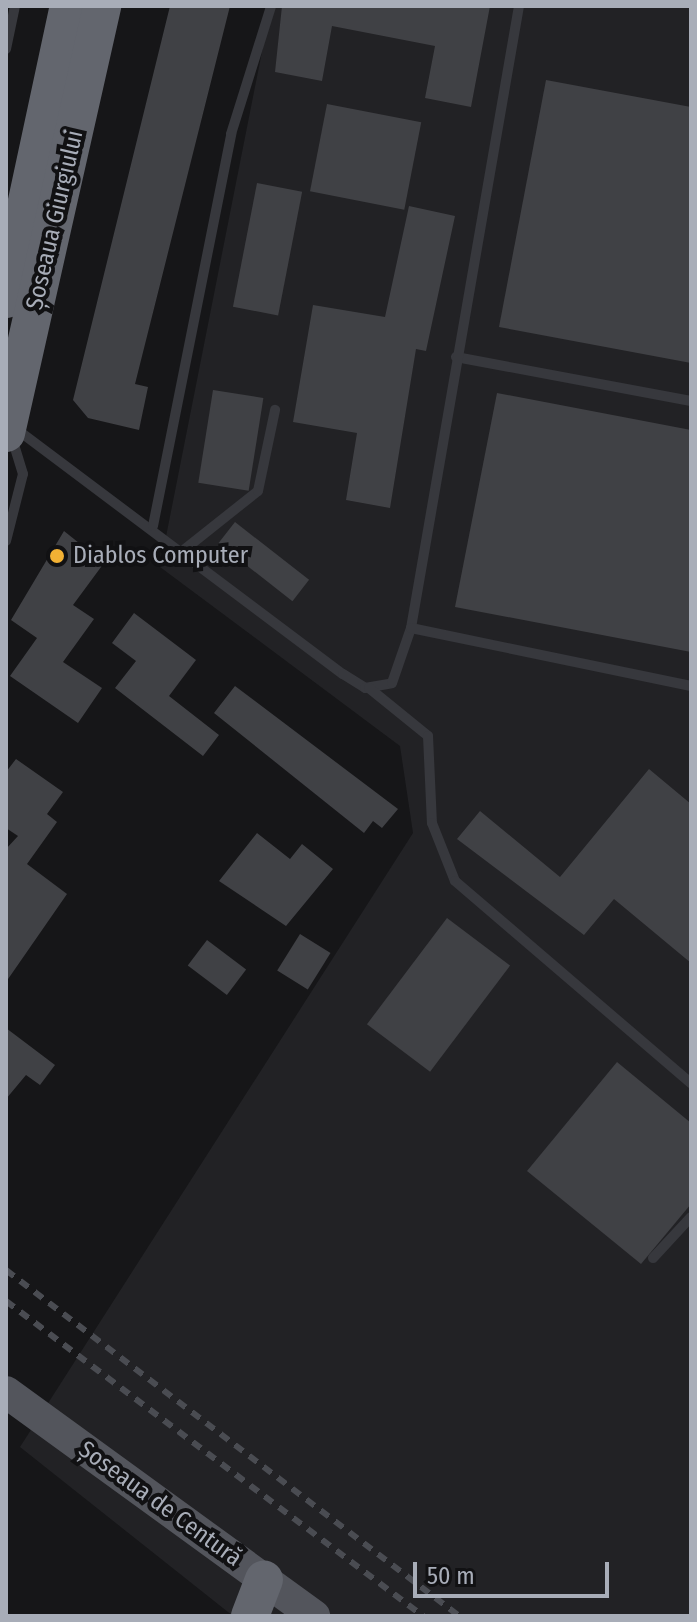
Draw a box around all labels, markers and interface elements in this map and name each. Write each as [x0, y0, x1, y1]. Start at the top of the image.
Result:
street label: Șoseaua Giurgiului [20, 127, 90, 313]
place label: Diablos Computer [73, 542, 248, 570]
marker: Diablos Computer [48, 547, 66, 565]
street label: Șoseaua de Centură [73, 1435, 247, 1573]
scale bar [417, 1546, 613, 1596]
text: 50 m [427, 1562, 475, 1590]

